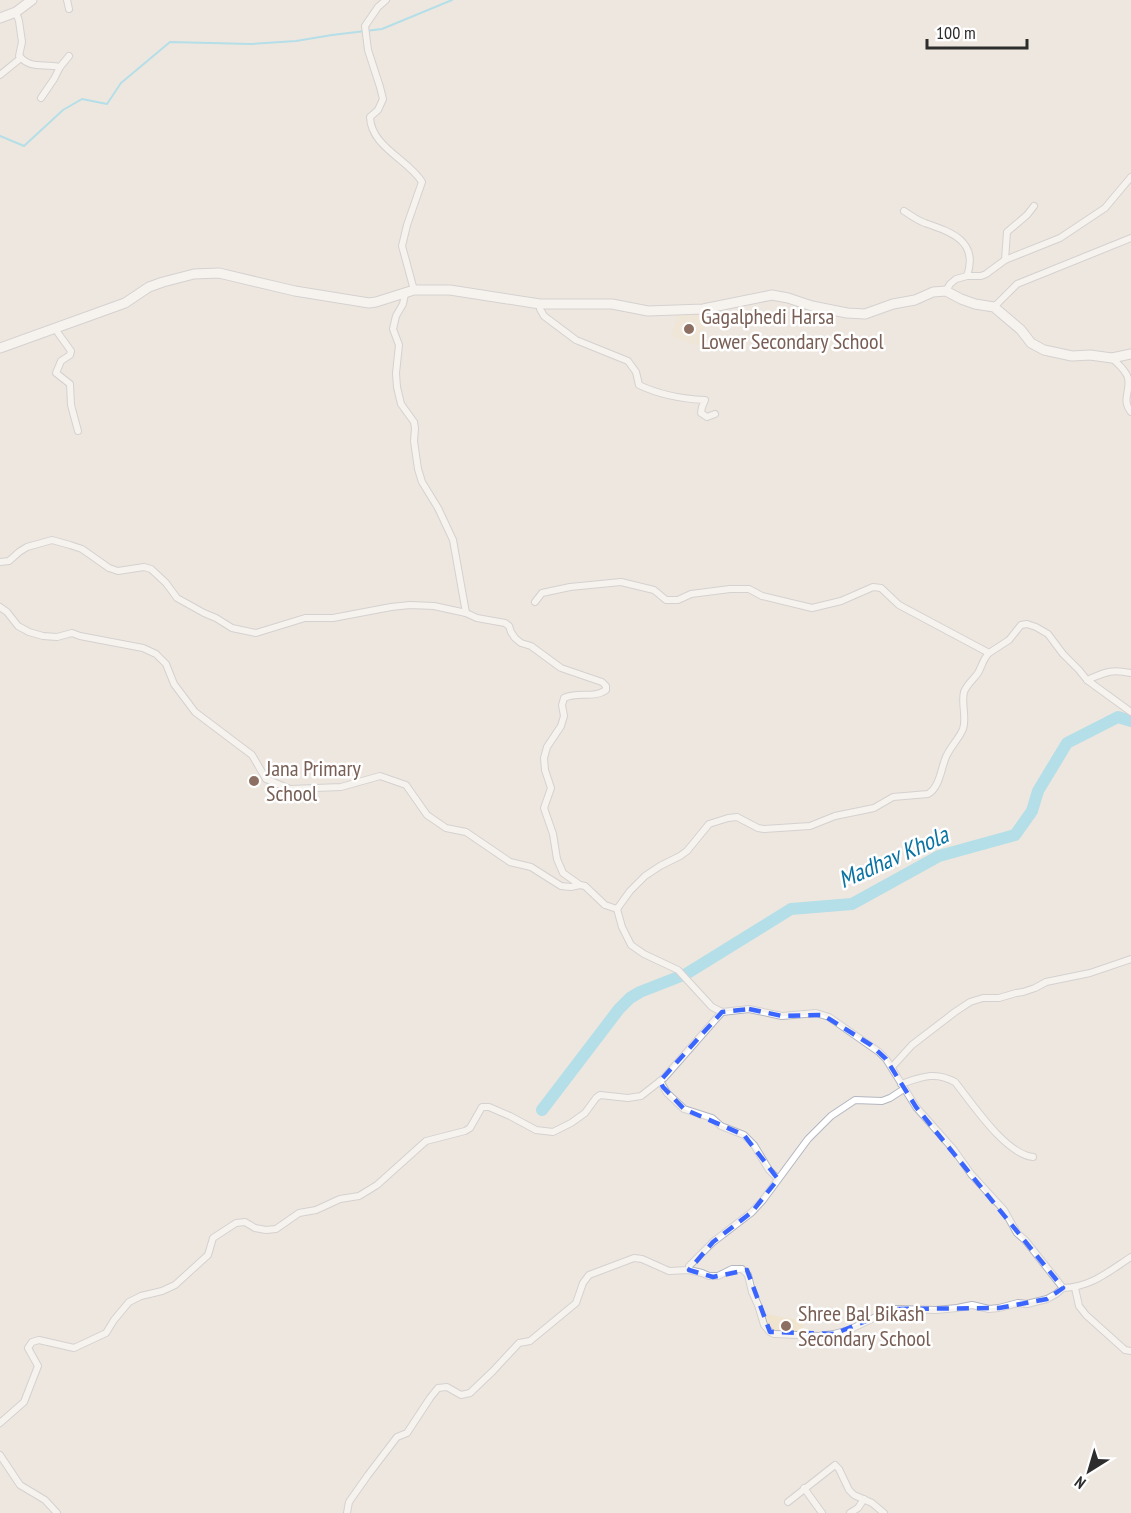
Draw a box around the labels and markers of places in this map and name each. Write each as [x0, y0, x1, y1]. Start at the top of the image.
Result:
place label: Gagalphedi Harsa Lower Secondary School [701, 302, 885, 355]
marker: Gagalphedi Harsa Lower Secondary School [682, 322, 696, 336]
place label: Jana Primary School [265, 754, 362, 807]
marker: Jana Primary School [247, 774, 261, 788]
place label: Shree Bal Bikash Secondary School [798, 1299, 932, 1352]
marker: Shree Bal Bikash Secondary School [779, 1319, 793, 1333]

